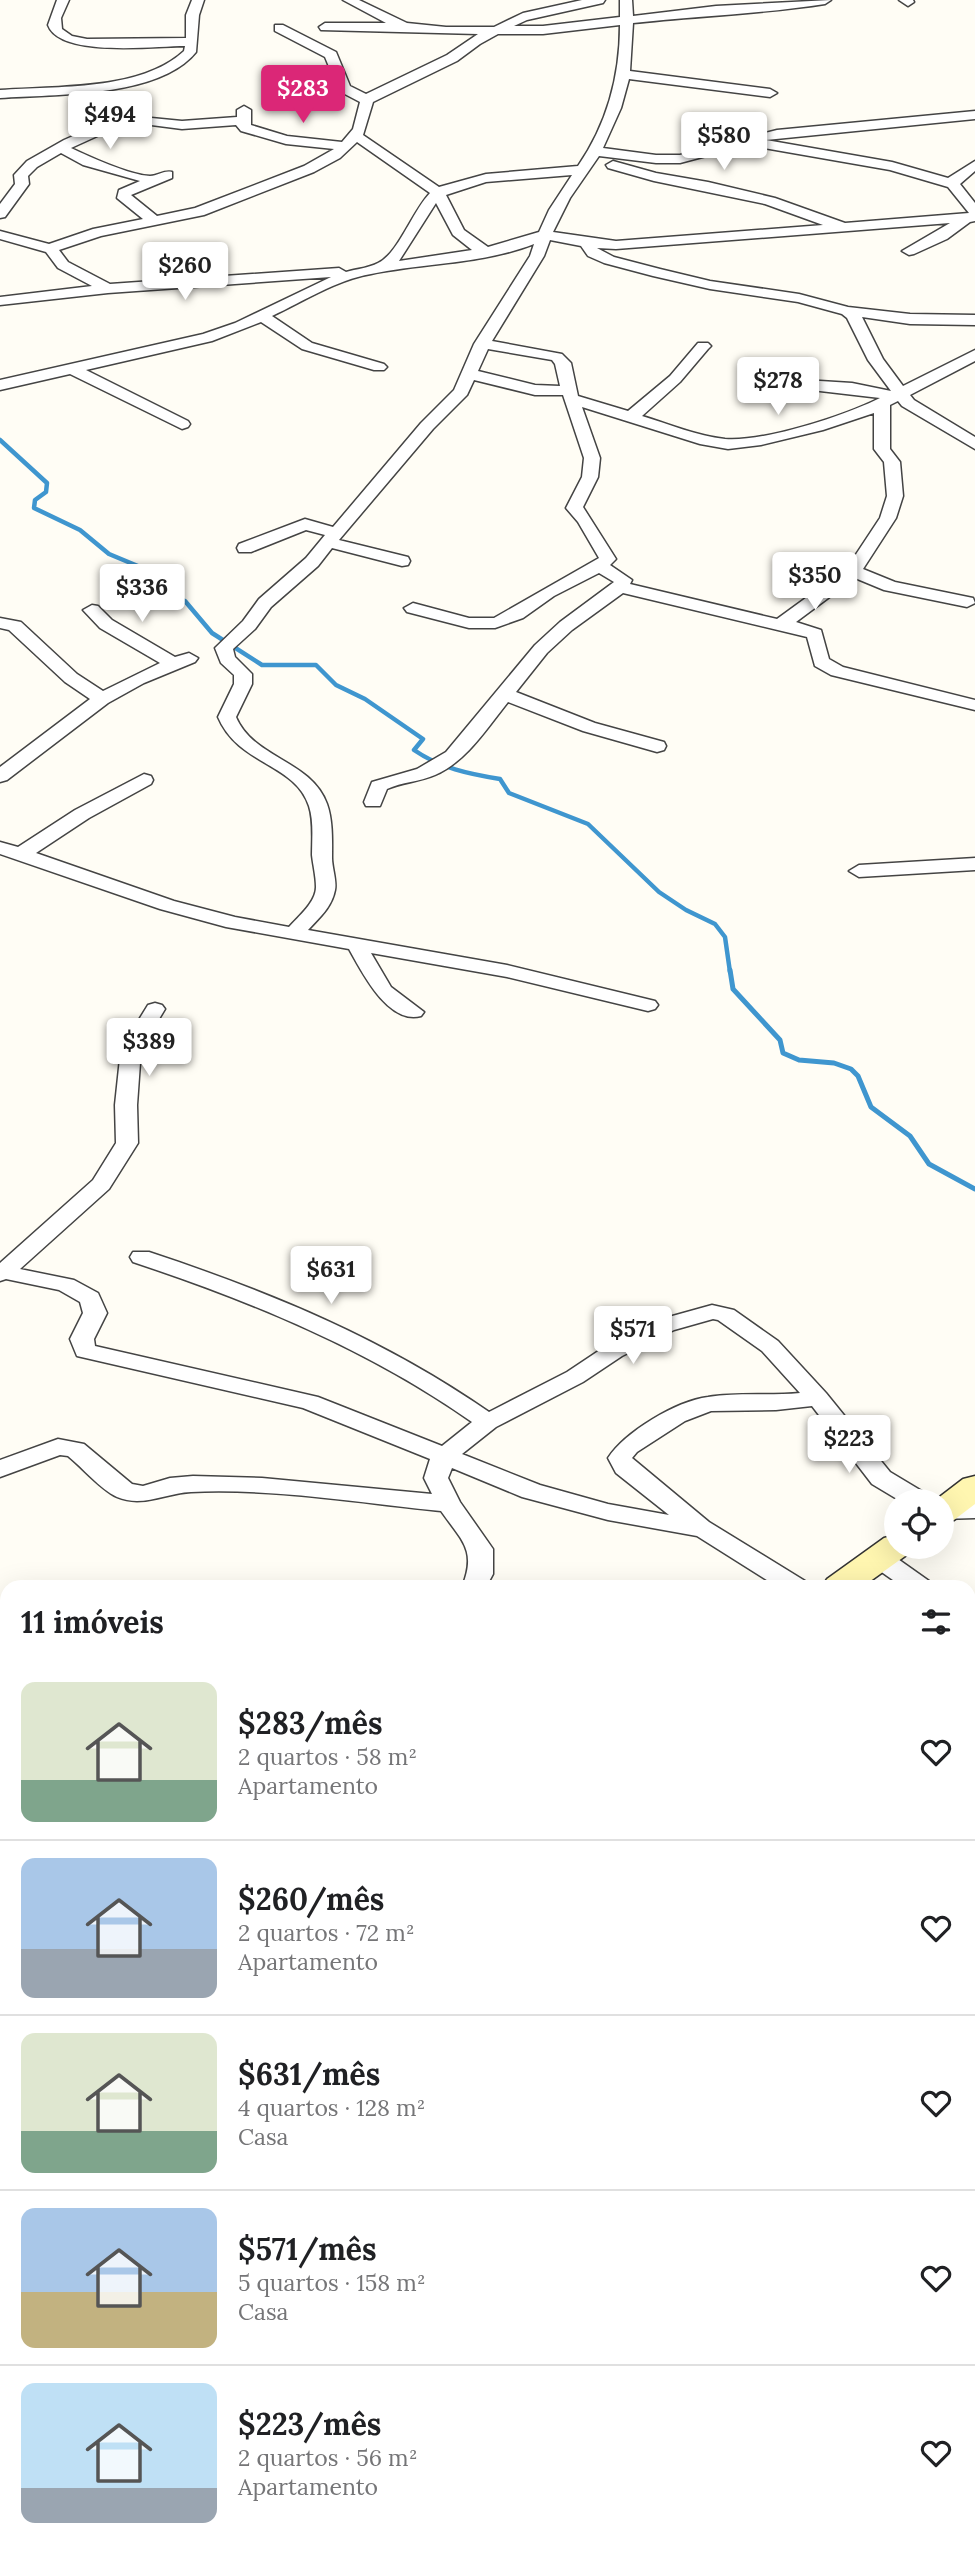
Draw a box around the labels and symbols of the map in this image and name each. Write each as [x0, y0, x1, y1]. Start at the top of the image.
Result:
pin: $283 [262, 66, 344, 125]
pin: $494 [69, 92, 151, 151]
pin: $580 [683, 113, 765, 172]
pin: $260 [144, 243, 226, 302]
pin: $278 [737, 358, 819, 417]
pin: $350 [774, 552, 856, 612]
pin: $336 [101, 564, 183, 624]
pin: $389 [108, 1018, 190, 1078]
pin: $631 [290, 1246, 372, 1306]
pin: $571 [592, 1306, 674, 1366]
pin: $223 [808, 1416, 890, 1475]

